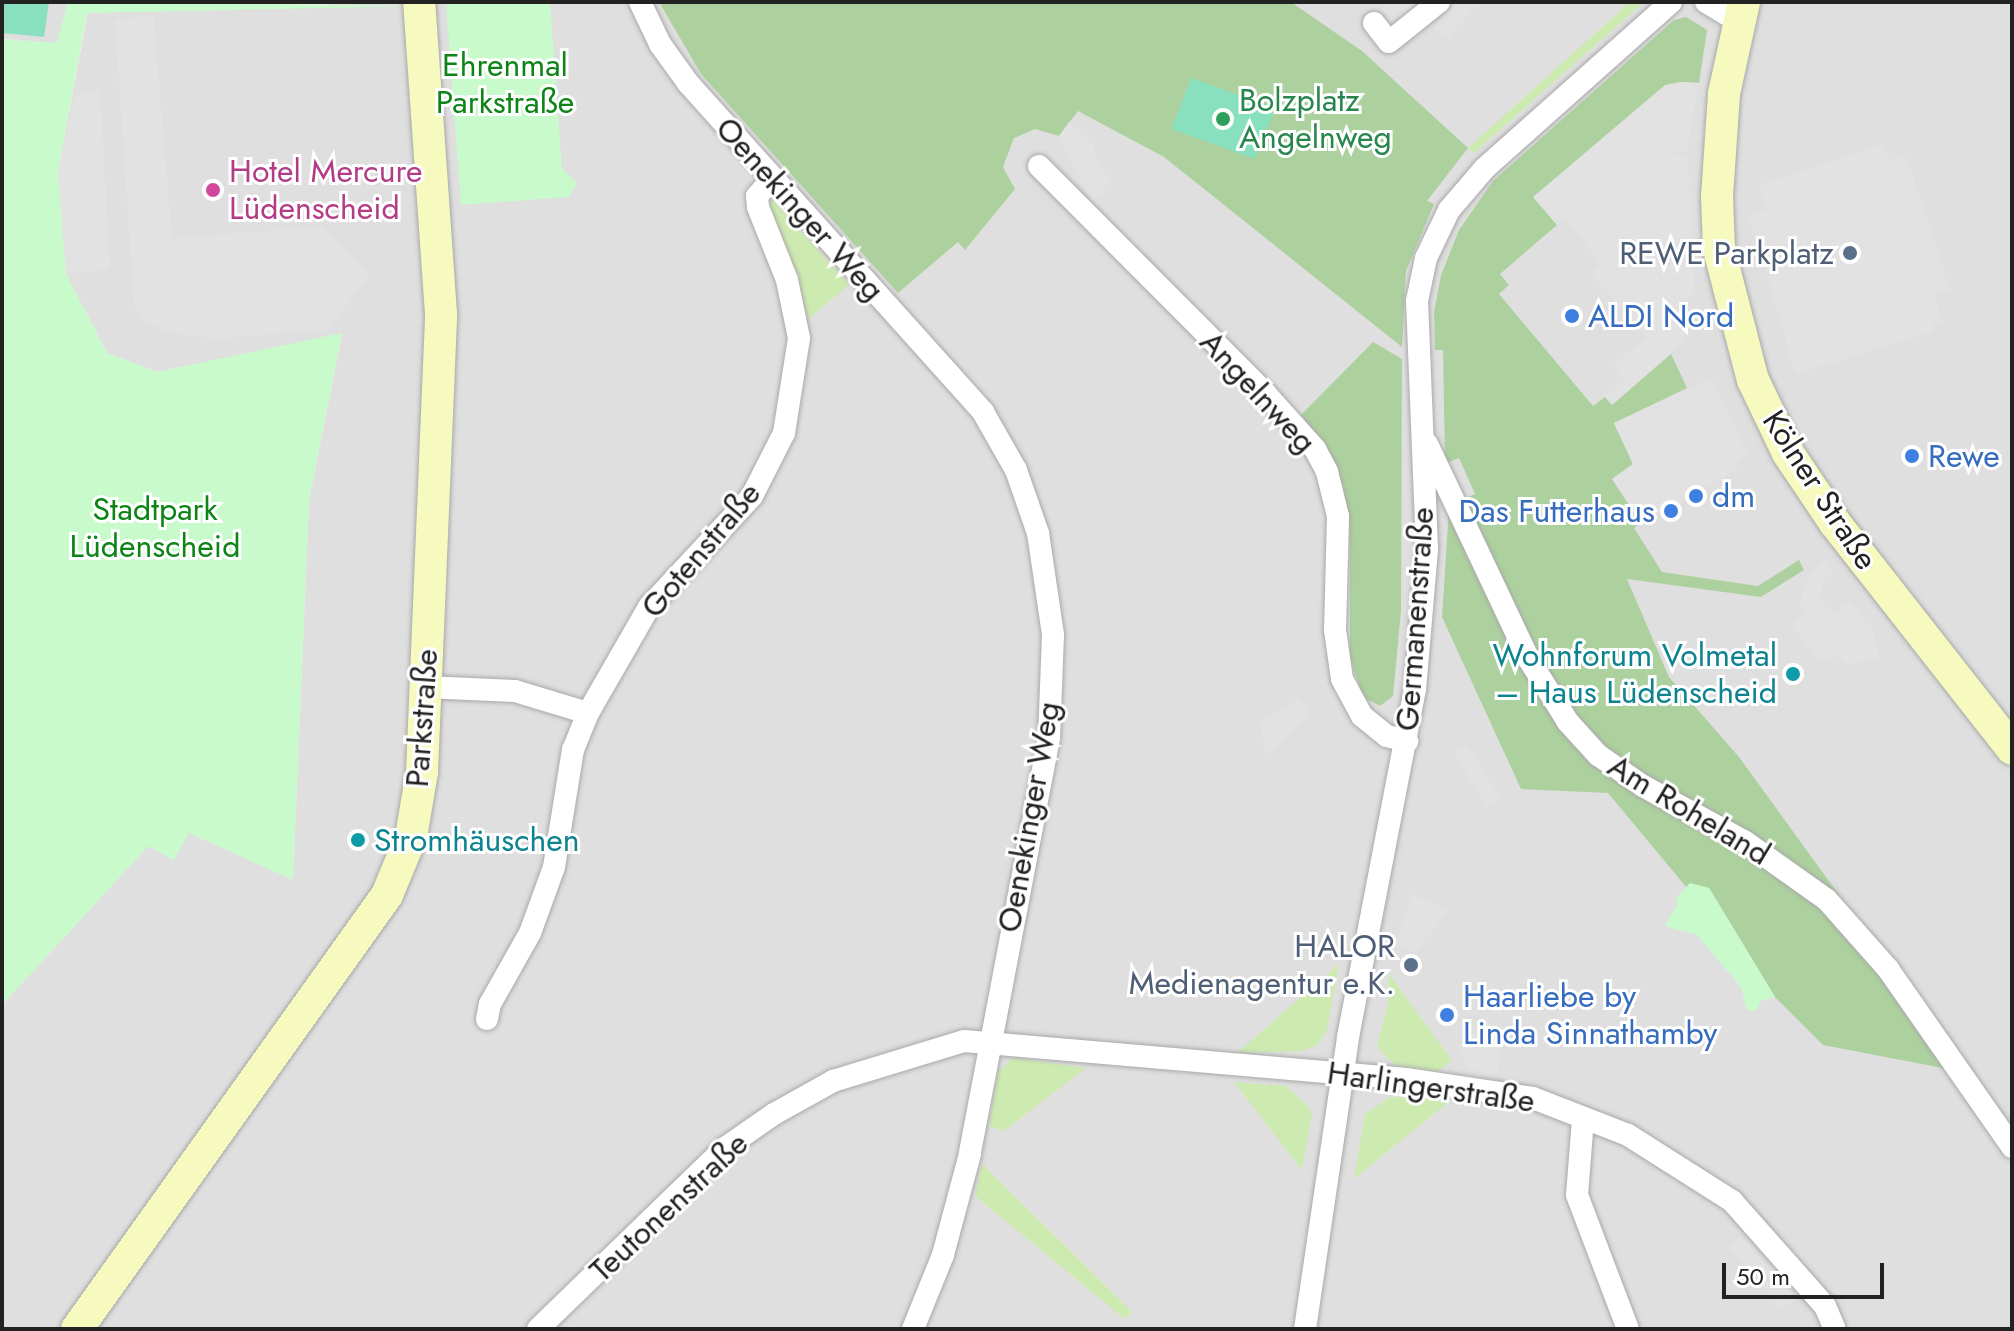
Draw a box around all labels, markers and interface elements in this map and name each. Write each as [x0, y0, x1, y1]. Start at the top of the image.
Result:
park label: Ehrenmal Parkstraße [436, 47, 574, 122]
place label: Bolzplatz Angelnweg [1239, 82, 1392, 157]
street label: Oenekinger Weg [708, 109, 892, 309]
marker: Bolzplatz Angelnweg [1214, 110, 1232, 128]
place label: Hotel Mercure Lüdenscheid [229, 153, 422, 228]
marker: Hotel Mercure Lüdenscheid [204, 181, 222, 199]
place label: REWE Parkplatz [1619, 234, 1834, 272]
marker: REWE Parkplatz [1841, 244, 1859, 262]
place label: ALDI Nord [1588, 297, 1734, 335]
marker: ALDI Nord [1563, 307, 1581, 325]
street label: Angelnweg [1192, 323, 1324, 461]
street label: Kölner Straße [1754, 403, 1886, 577]
place label: Rewe [1928, 437, 2000, 475]
marker: Rewe [1903, 447, 1921, 465]
street label: Gotenstraße [633, 475, 769, 625]
place label: dm [1712, 477, 1755, 515]
marker: dm [1687, 487, 1705, 505]
park label: Stadtpark Lüdenscheid [70, 491, 240, 566]
place label: Das Futterhaus [1458, 492, 1655, 530]
marker: Das Futterhaus [1662, 502, 1680, 520]
street label: Germanenstraße [1388, 506, 1442, 732]
place label: Wohnforum Volmetal – Haus Lüdenscheid [1493, 637, 1777, 712]
street label: Parkstraße [398, 648, 446, 788]
marker: Wohnforum Volmetal – Haus Lüdenscheid [1784, 665, 1802, 683]
street label: Oenekinger Weg [990, 699, 1068, 935]
street label: Am Roheland [1601, 747, 1777, 873]
place label: Stromhäuschen [374, 821, 580, 859]
marker: Stromhäuschen [349, 831, 367, 849]
place label: HALOR Medienagentur e.K. [1129, 928, 1395, 1003]
marker: HALOR Medienagentur e.K. [1402, 956, 1420, 974]
place label: Haarliebe by Linda Sinnathamby [1463, 978, 1717, 1053]
marker: Haarliebe by Linda Sinnathamby [1438, 1006, 1456, 1024]
street label: Harlingerstraße [1325, 1053, 1537, 1121]
street label: Teutonenstraße [582, 1124, 756, 1290]
scale bar [1726, 1247, 1888, 1297]
text: 50 m [1736, 1259, 1790, 1294]

